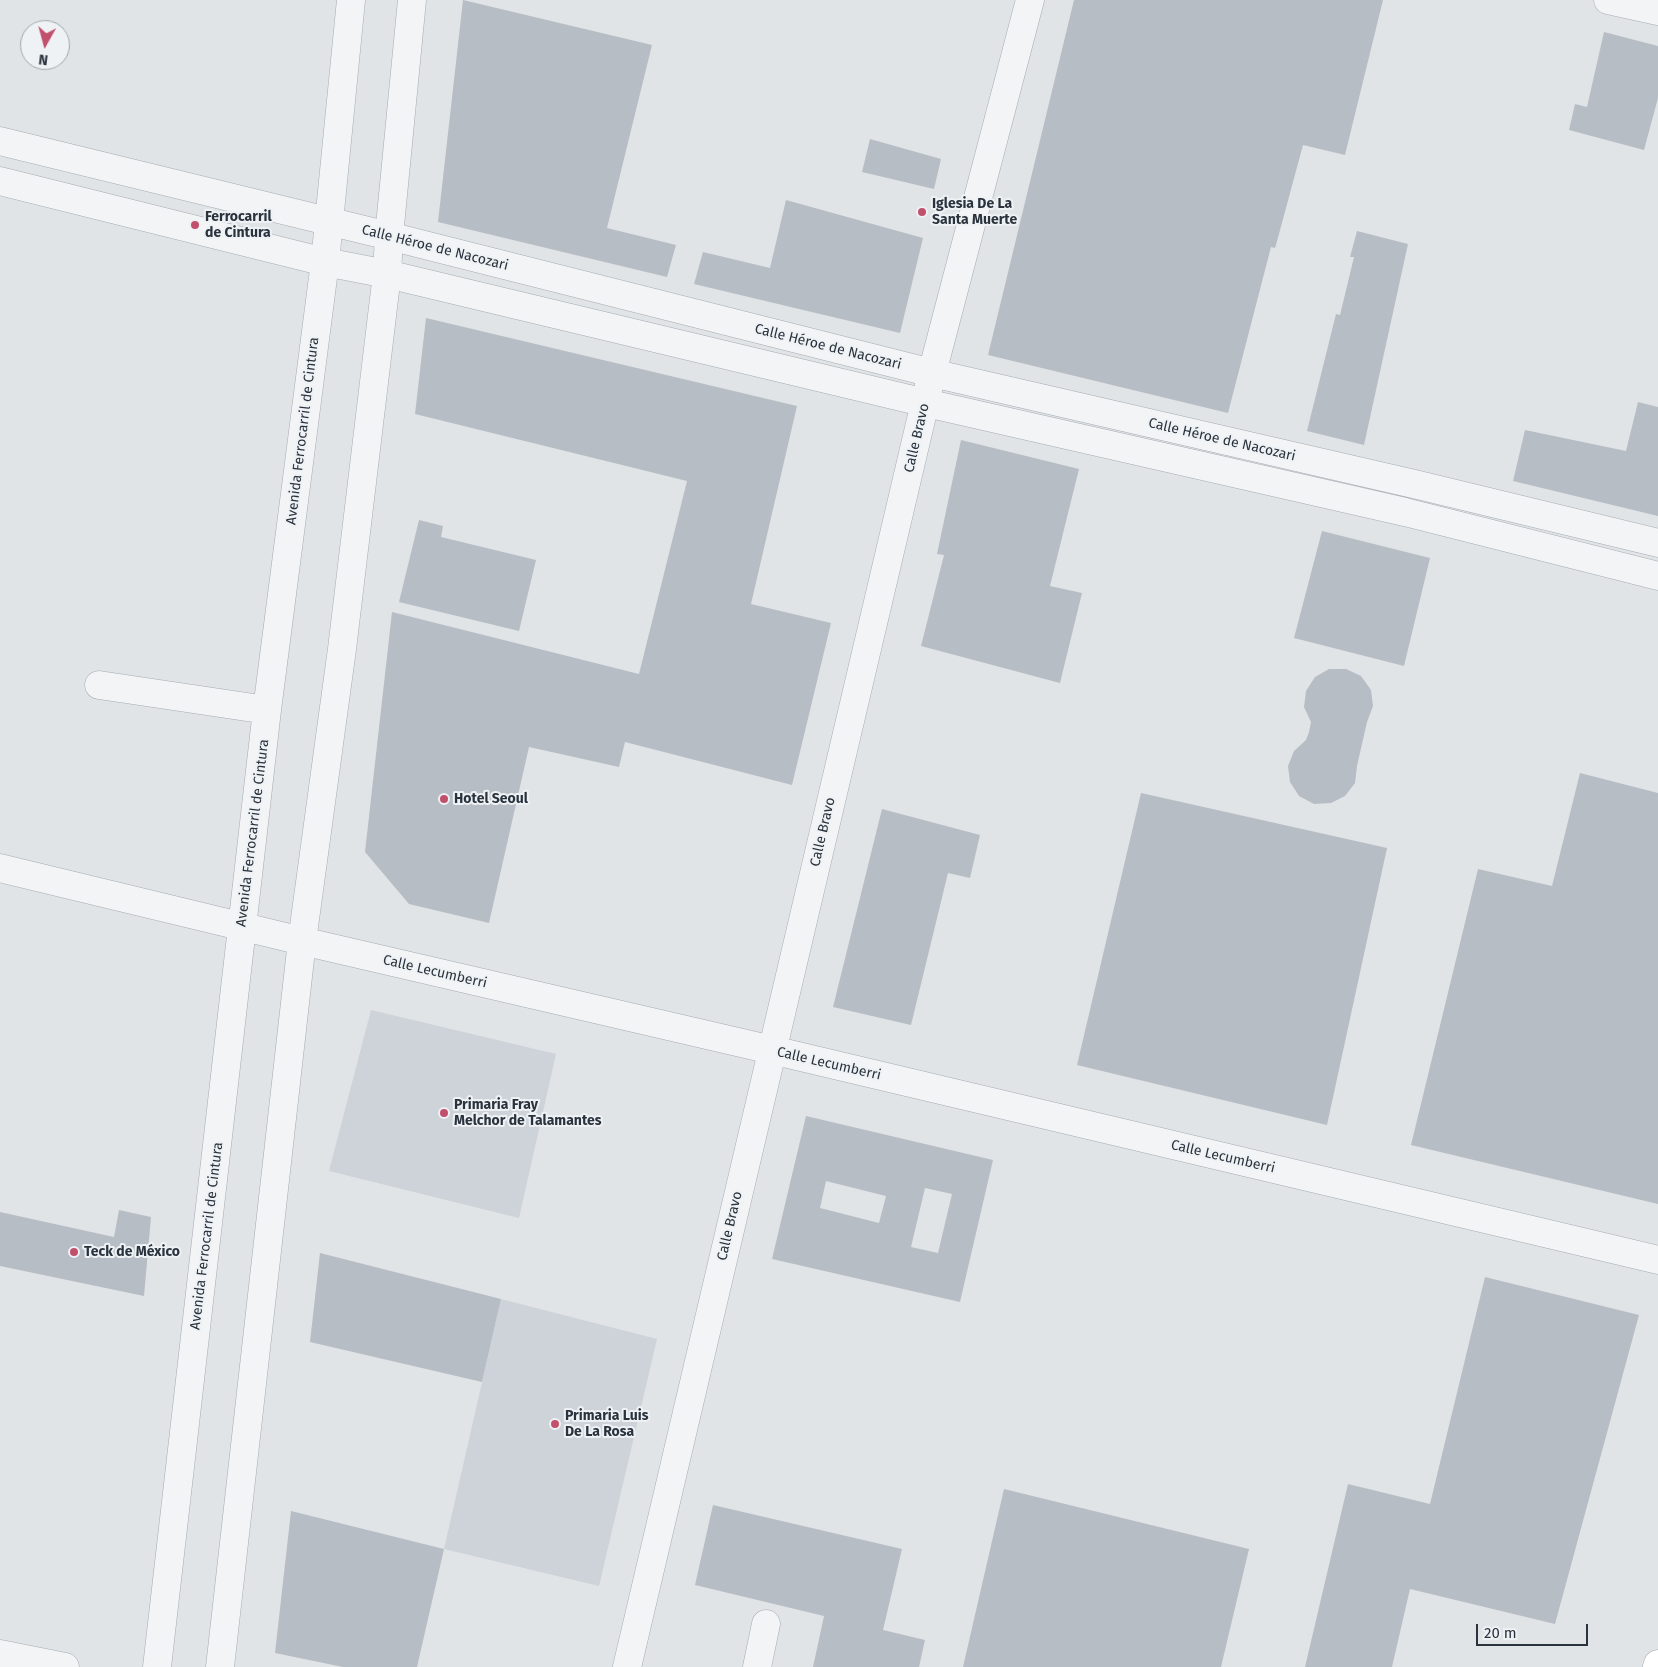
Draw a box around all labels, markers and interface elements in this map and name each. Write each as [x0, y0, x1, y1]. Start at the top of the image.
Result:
north arrow [20, 20, 70, 70]
text: N [38, 50, 49, 68]
place label: Iglesia De La Santa Muerte [932, 196, 1017, 228]
marker: Iglesia De La Santa Muerte [916, 206, 928, 218]
place label: Ferrocarril de Cintura [205, 209, 272, 242]
marker: Ferrocarril de Cintura [189, 219, 201, 231]
street label: Calle Héroe de Nacozari [360, 222, 510, 274]
street label: Calle Héroe de Nacozari [753, 321, 903, 373]
street label: Avenida Ferrocarril de Cintura [283, 336, 323, 526]
street label: Calle Bravo [901, 402, 933, 474]
street label: Calle Héroe de Nacozari [1147, 415, 1297, 465]
street label: Avenida Ferrocarril de Cintura [233, 738, 273, 928]
place label: Hotel Seoul [454, 791, 528, 807]
marker: Hotel Seoul [438, 793, 450, 805]
street label: Calle Bravo [807, 796, 839, 868]
street label: Calle Lecumberri [381, 952, 489, 992]
street label: Calle Lecumberri [775, 1044, 883, 1084]
place label: Primaria Fray Melchor de Talamantes [454, 1097, 602, 1130]
marker: Primaria Fray Melchor de Talamantes [438, 1107, 450, 1119]
street label: Calle Lecumberri [1169, 1137, 1277, 1177]
street label: Avenida Ferrocarril de Cintura [187, 1141, 227, 1331]
street label: Calle Bravo [714, 1190, 746, 1262]
place label: Teck de México [84, 1244, 180, 1260]
marker: Teck de México [68, 1246, 80, 1258]
place label: Primaria Luis De La Rosa [565, 1408, 648, 1440]
marker: Primaria Luis De La Rosa [549, 1418, 561, 1430]
scale bar [1478, 1614, 1590, 1646]
text: 20 m [1484, 1624, 1517, 1642]

